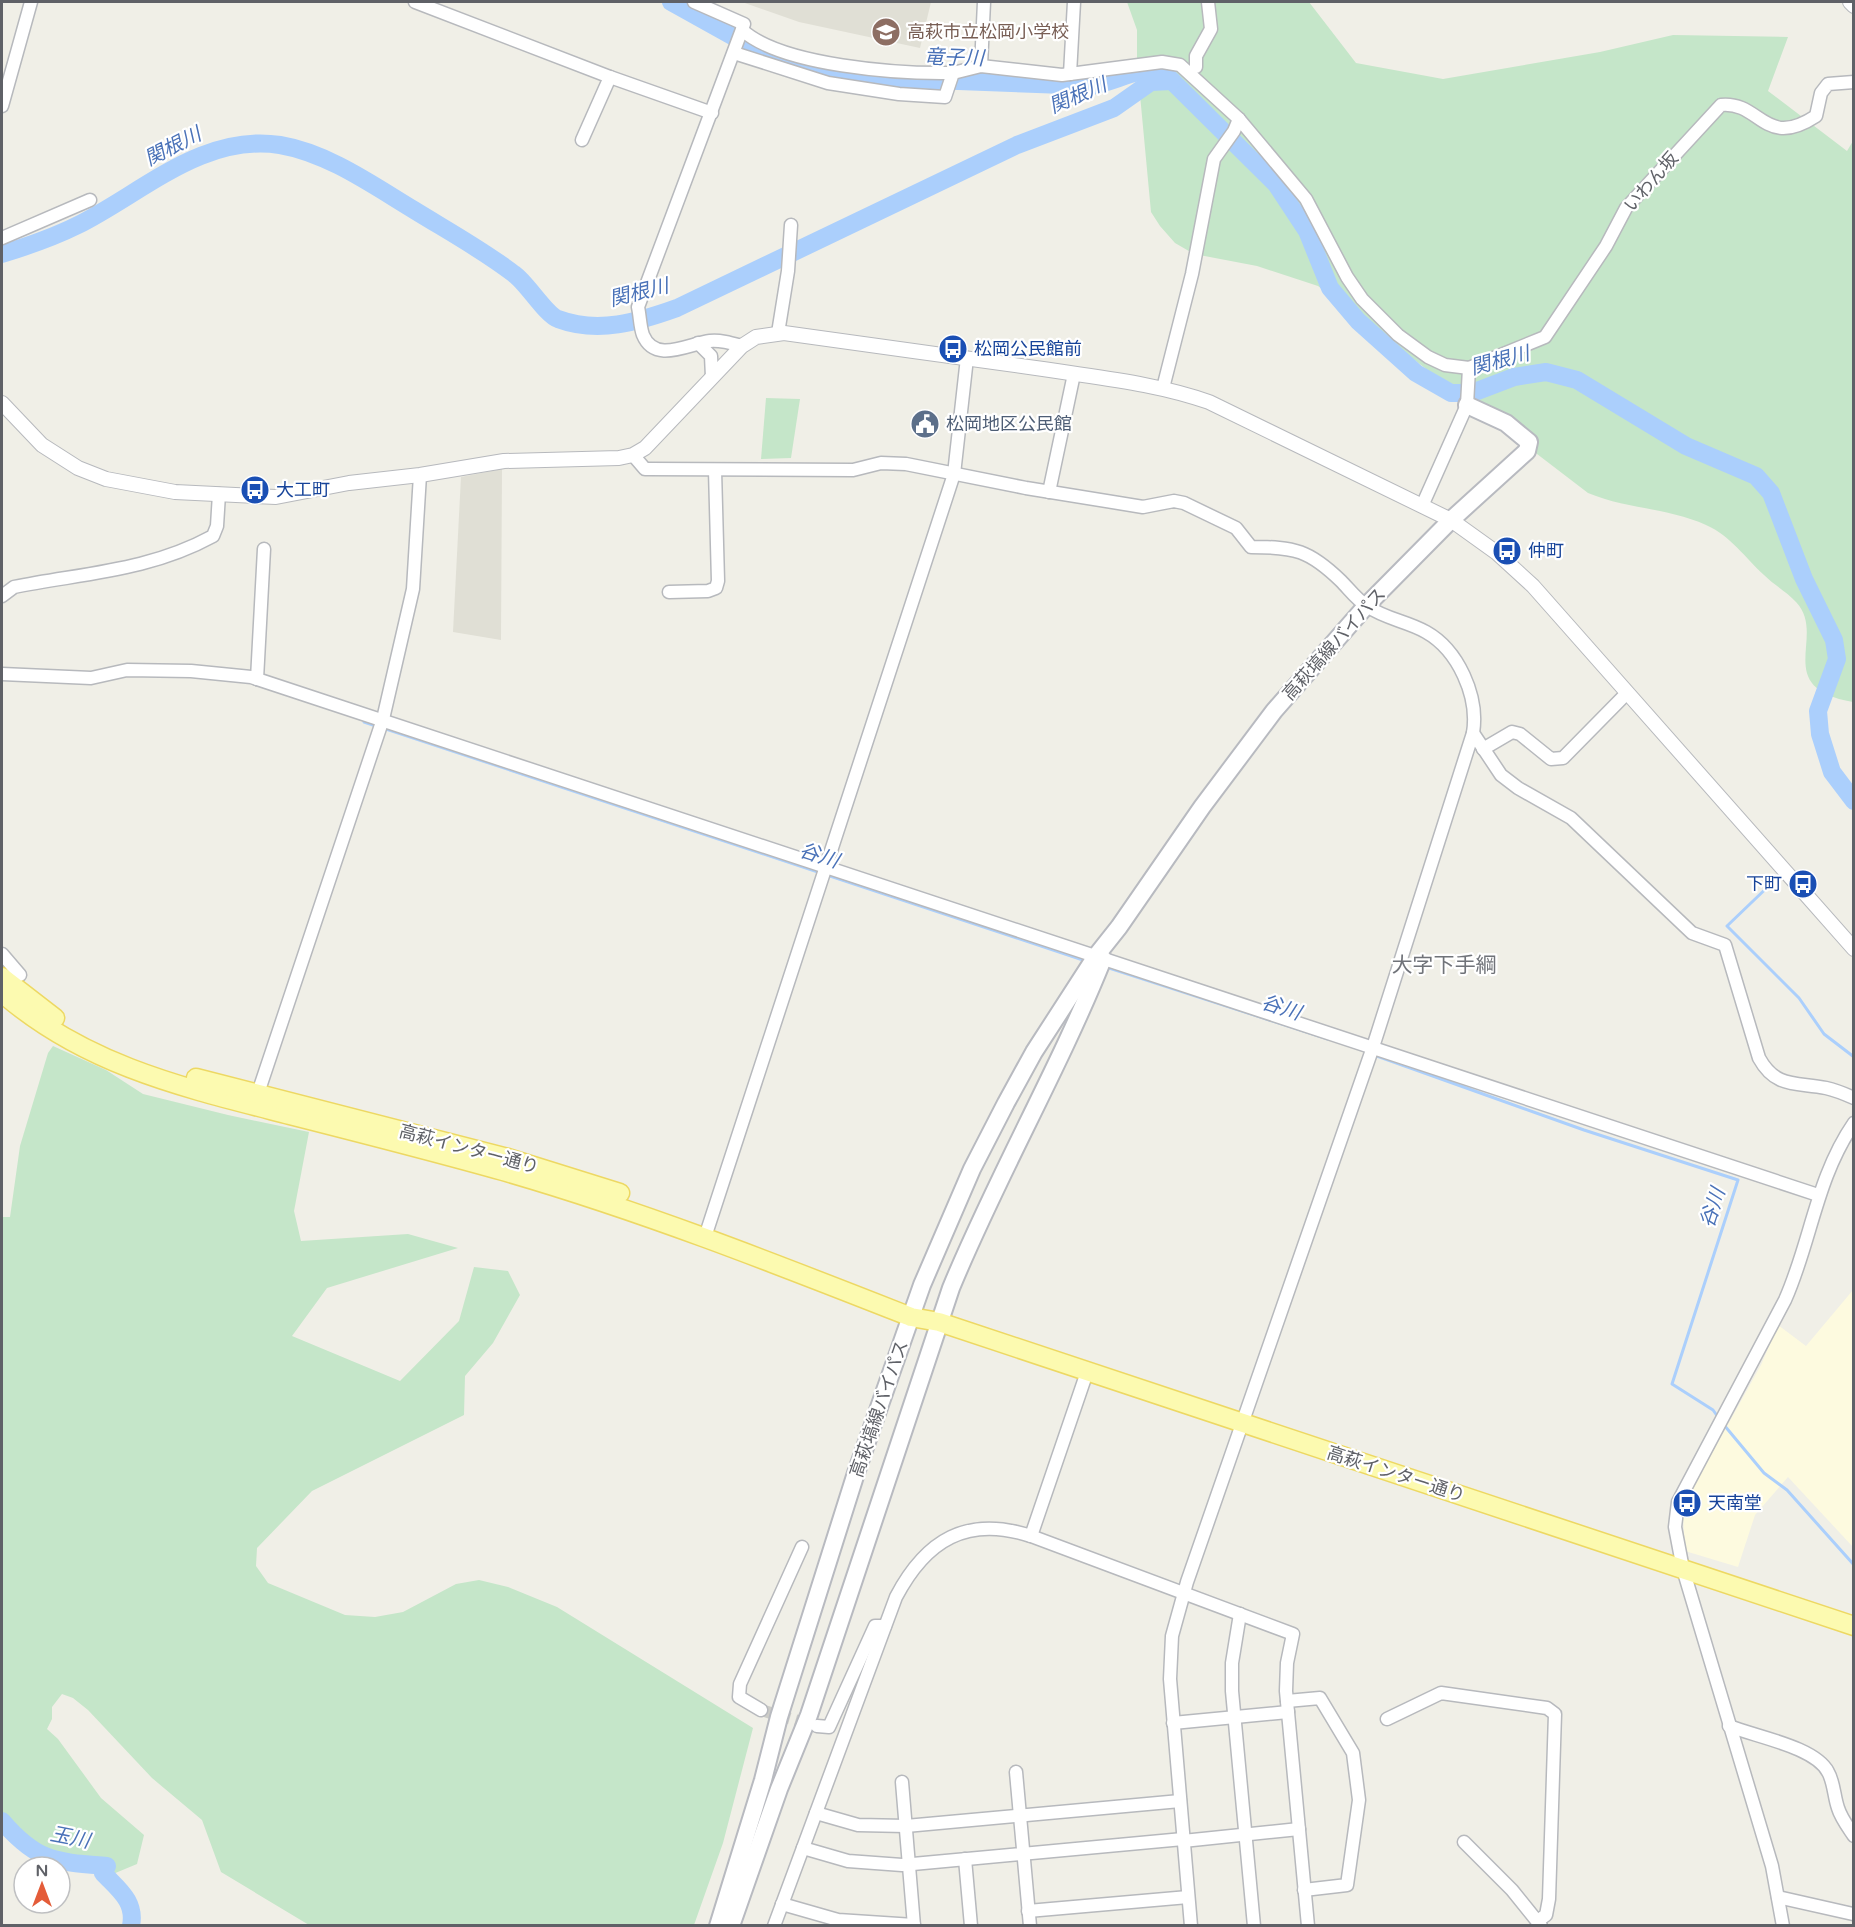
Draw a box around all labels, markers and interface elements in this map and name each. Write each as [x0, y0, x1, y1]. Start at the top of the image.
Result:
school or university icon: 高萩市立松岡小学校 [870, 16, 902, 48]
place label: 高萩市立松岡小学校 [907, 21, 1069, 43]
water label: 竜子川 [924, 45, 986, 71]
water label: 関根川 [1046, 72, 1112, 119]
water label: 関根川 [141, 122, 207, 171]
street label: いわん坂 [1619, 148, 1683, 216]
water label: 関根川 [607, 274, 673, 312]
bus stop icon: 松岡公民館前 [937, 333, 969, 365]
place label: 松岡公民館前 [974, 338, 1082, 360]
water label: 関根川 [1468, 341, 1534, 380]
public building icon: 松岡地区公民館 [909, 408, 941, 440]
place label: 松岡地区公民館 [946, 413, 1072, 435]
bus stop icon: 大工町 [239, 474, 271, 506]
place label: 大工町 [276, 479, 330, 501]
bus stop icon: 仲町 [1491, 535, 1523, 567]
place label: 仲町 [1528, 540, 1564, 562]
street label: 高萩塙線バイパス [1278, 583, 1390, 705]
water label: 谷川 [796, 838, 844, 874]
bus stop icon: 下町 [1787, 868, 1819, 900]
place label: 下町 [1746, 873, 1782, 895]
district label: 大字下手綱 [1392, 953, 1497, 978]
water label: 谷川 [1258, 990, 1306, 1026]
street label: 高萩インター通り [397, 1120, 541, 1178]
water label: 谷川 [1695, 1183, 1731, 1231]
street label: 高萩塙線バイパス [845, 1338, 913, 1480]
street label: 高萩インター通り [1324, 1441, 1468, 1507]
bus stop icon: 天南堂 [1671, 1487, 1703, 1519]
place label: 天南堂 [1708, 1492, 1762, 1514]
water label: 玉川 [48, 1822, 94, 1854]
north arrow [12, 1855, 72, 1915]
text: N [36, 1861, 48, 1881]

